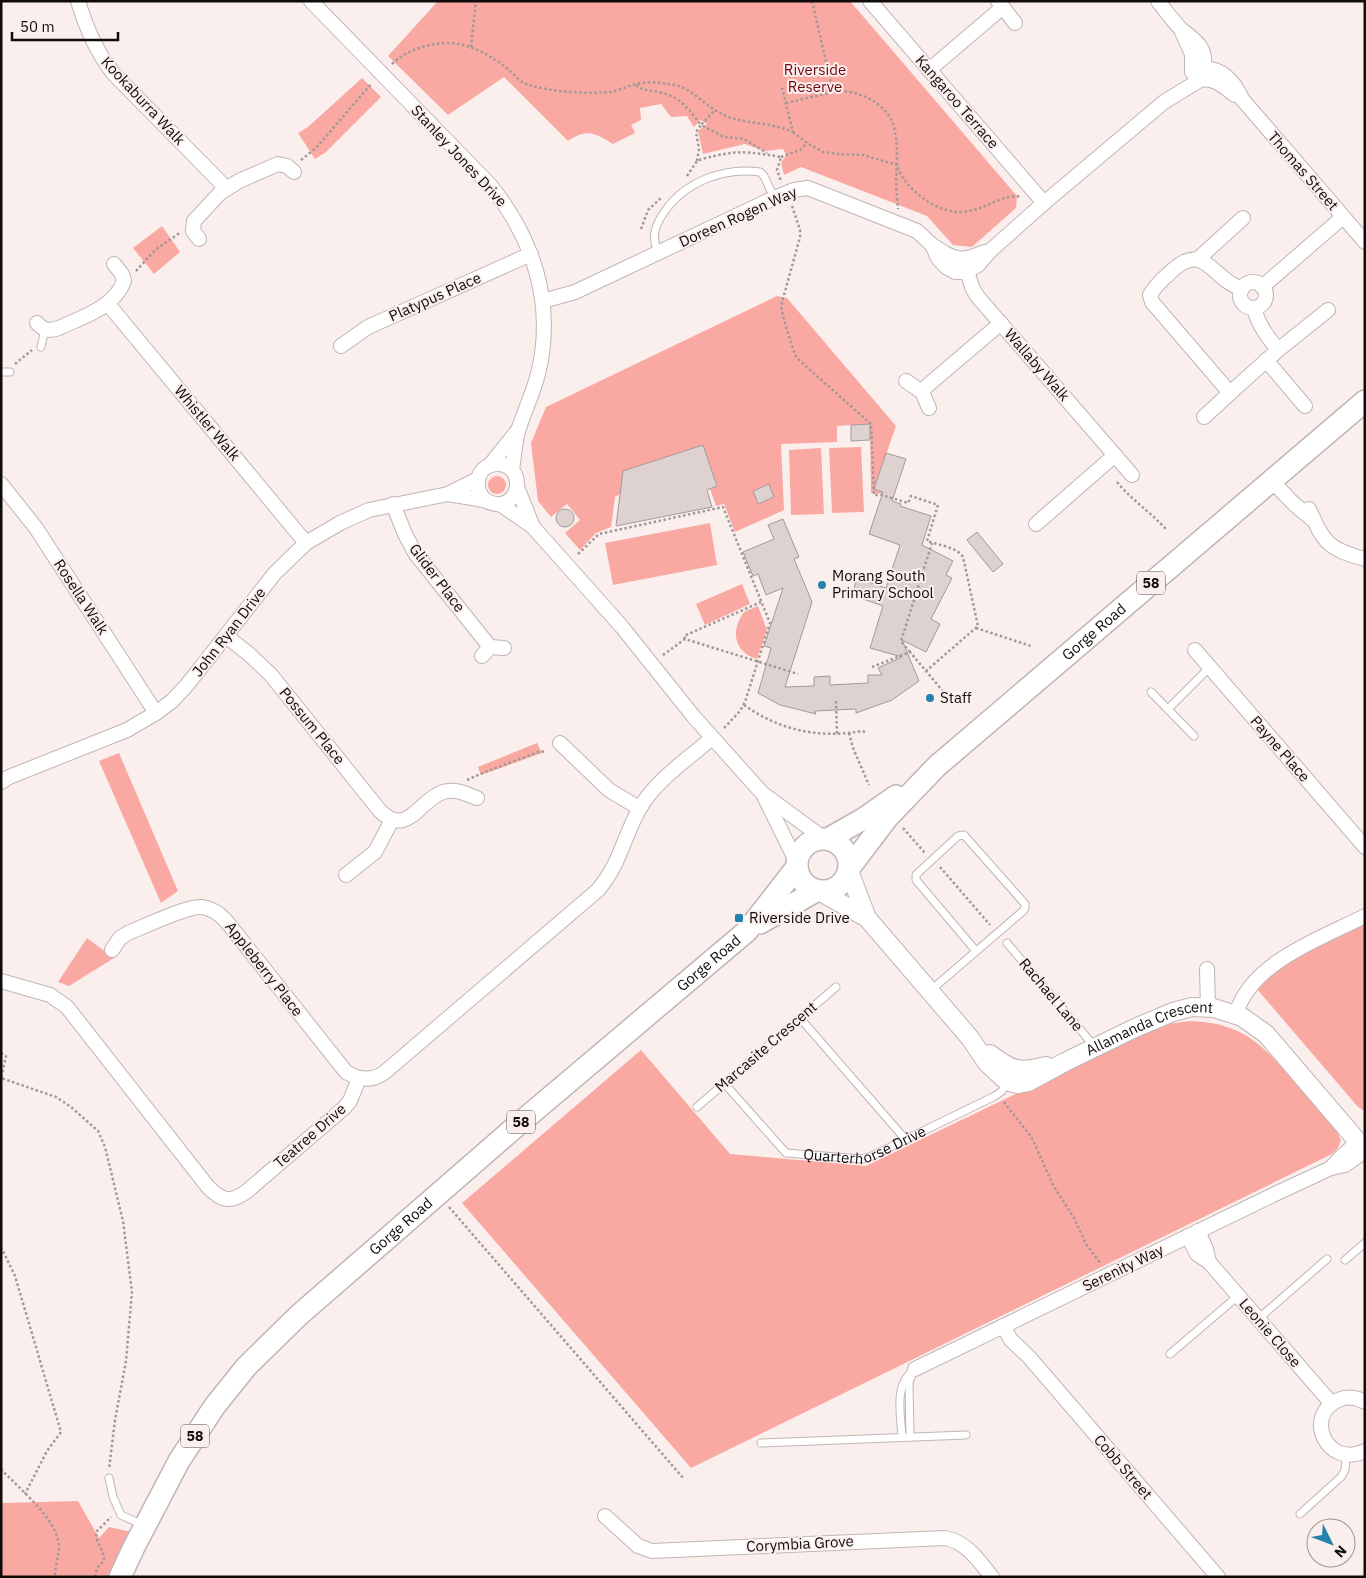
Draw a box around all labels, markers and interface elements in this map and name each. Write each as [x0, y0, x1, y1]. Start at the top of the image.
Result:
scale bar [12, 10, 119, 42]
text: 50 m [20, 17, 55, 36]
street label: Kangaroo Terrace [912, 51, 1003, 152]
street label: Kookaburra Walk [97, 52, 189, 149]
park label: Riverside Reserve [784, 60, 846, 96]
street label: Stanley Jones Drive [407, 101, 511, 210]
street label: Thomas Street [1264, 127, 1343, 214]
street label: Doreen Rogen Way [676, 182, 800, 251]
street label: Platypus Place [386, 268, 484, 325]
street label: Wallaby Walk [1001, 324, 1074, 405]
street label: Whistler Walk [170, 381, 245, 464]
street label: Glider Place [405, 540, 469, 616]
street label: Rosella Walk [50, 555, 113, 638]
place label: Morang South Primary School [832, 566, 934, 602]
road number: 58 [1137, 572, 1165, 594]
marker: Morang South Primary School [816, 579, 828, 591]
street label: John Ryan Drive [188, 583, 269, 680]
street label: Gorge Road [1058, 599, 1130, 664]
street label: Possum Place [276, 683, 349, 768]
place label: Staff [940, 688, 972, 707]
marker: Staff [924, 692, 936, 704]
street label: Payne Place [1246, 712, 1314, 786]
place label: Riverside Drive [749, 908, 850, 927]
marker: Riverside Drive [733, 912, 745, 924]
street label: Appleberry Place [221, 917, 307, 1020]
street label: Gorge Road [672, 930, 744, 995]
street label: Rachael Lane [1015, 954, 1087, 1035]
street label: Marcasite Crescent [711, 997, 821, 1096]
street label: Allamanda Crescent [1082, 997, 1213, 1060]
street label: Teatree Drive [270, 1099, 350, 1172]
road number: 58 [507, 1110, 535, 1134]
street label: Quarterhorse Drive [803, 1121, 929, 1168]
street label: Gorge Road [365, 1193, 436, 1259]
street label: Serenity Way [1079, 1240, 1167, 1295]
street label: Leonie Close [1235, 1294, 1306, 1371]
road number: 58 [181, 1424, 209, 1448]
street label: Cobb Street [1090, 1430, 1157, 1503]
north arrow [1306, 1518, 1356, 1568]
street label: Corymbia Grove [746, 1531, 854, 1556]
text: N [1331, 1542, 1351, 1561]

